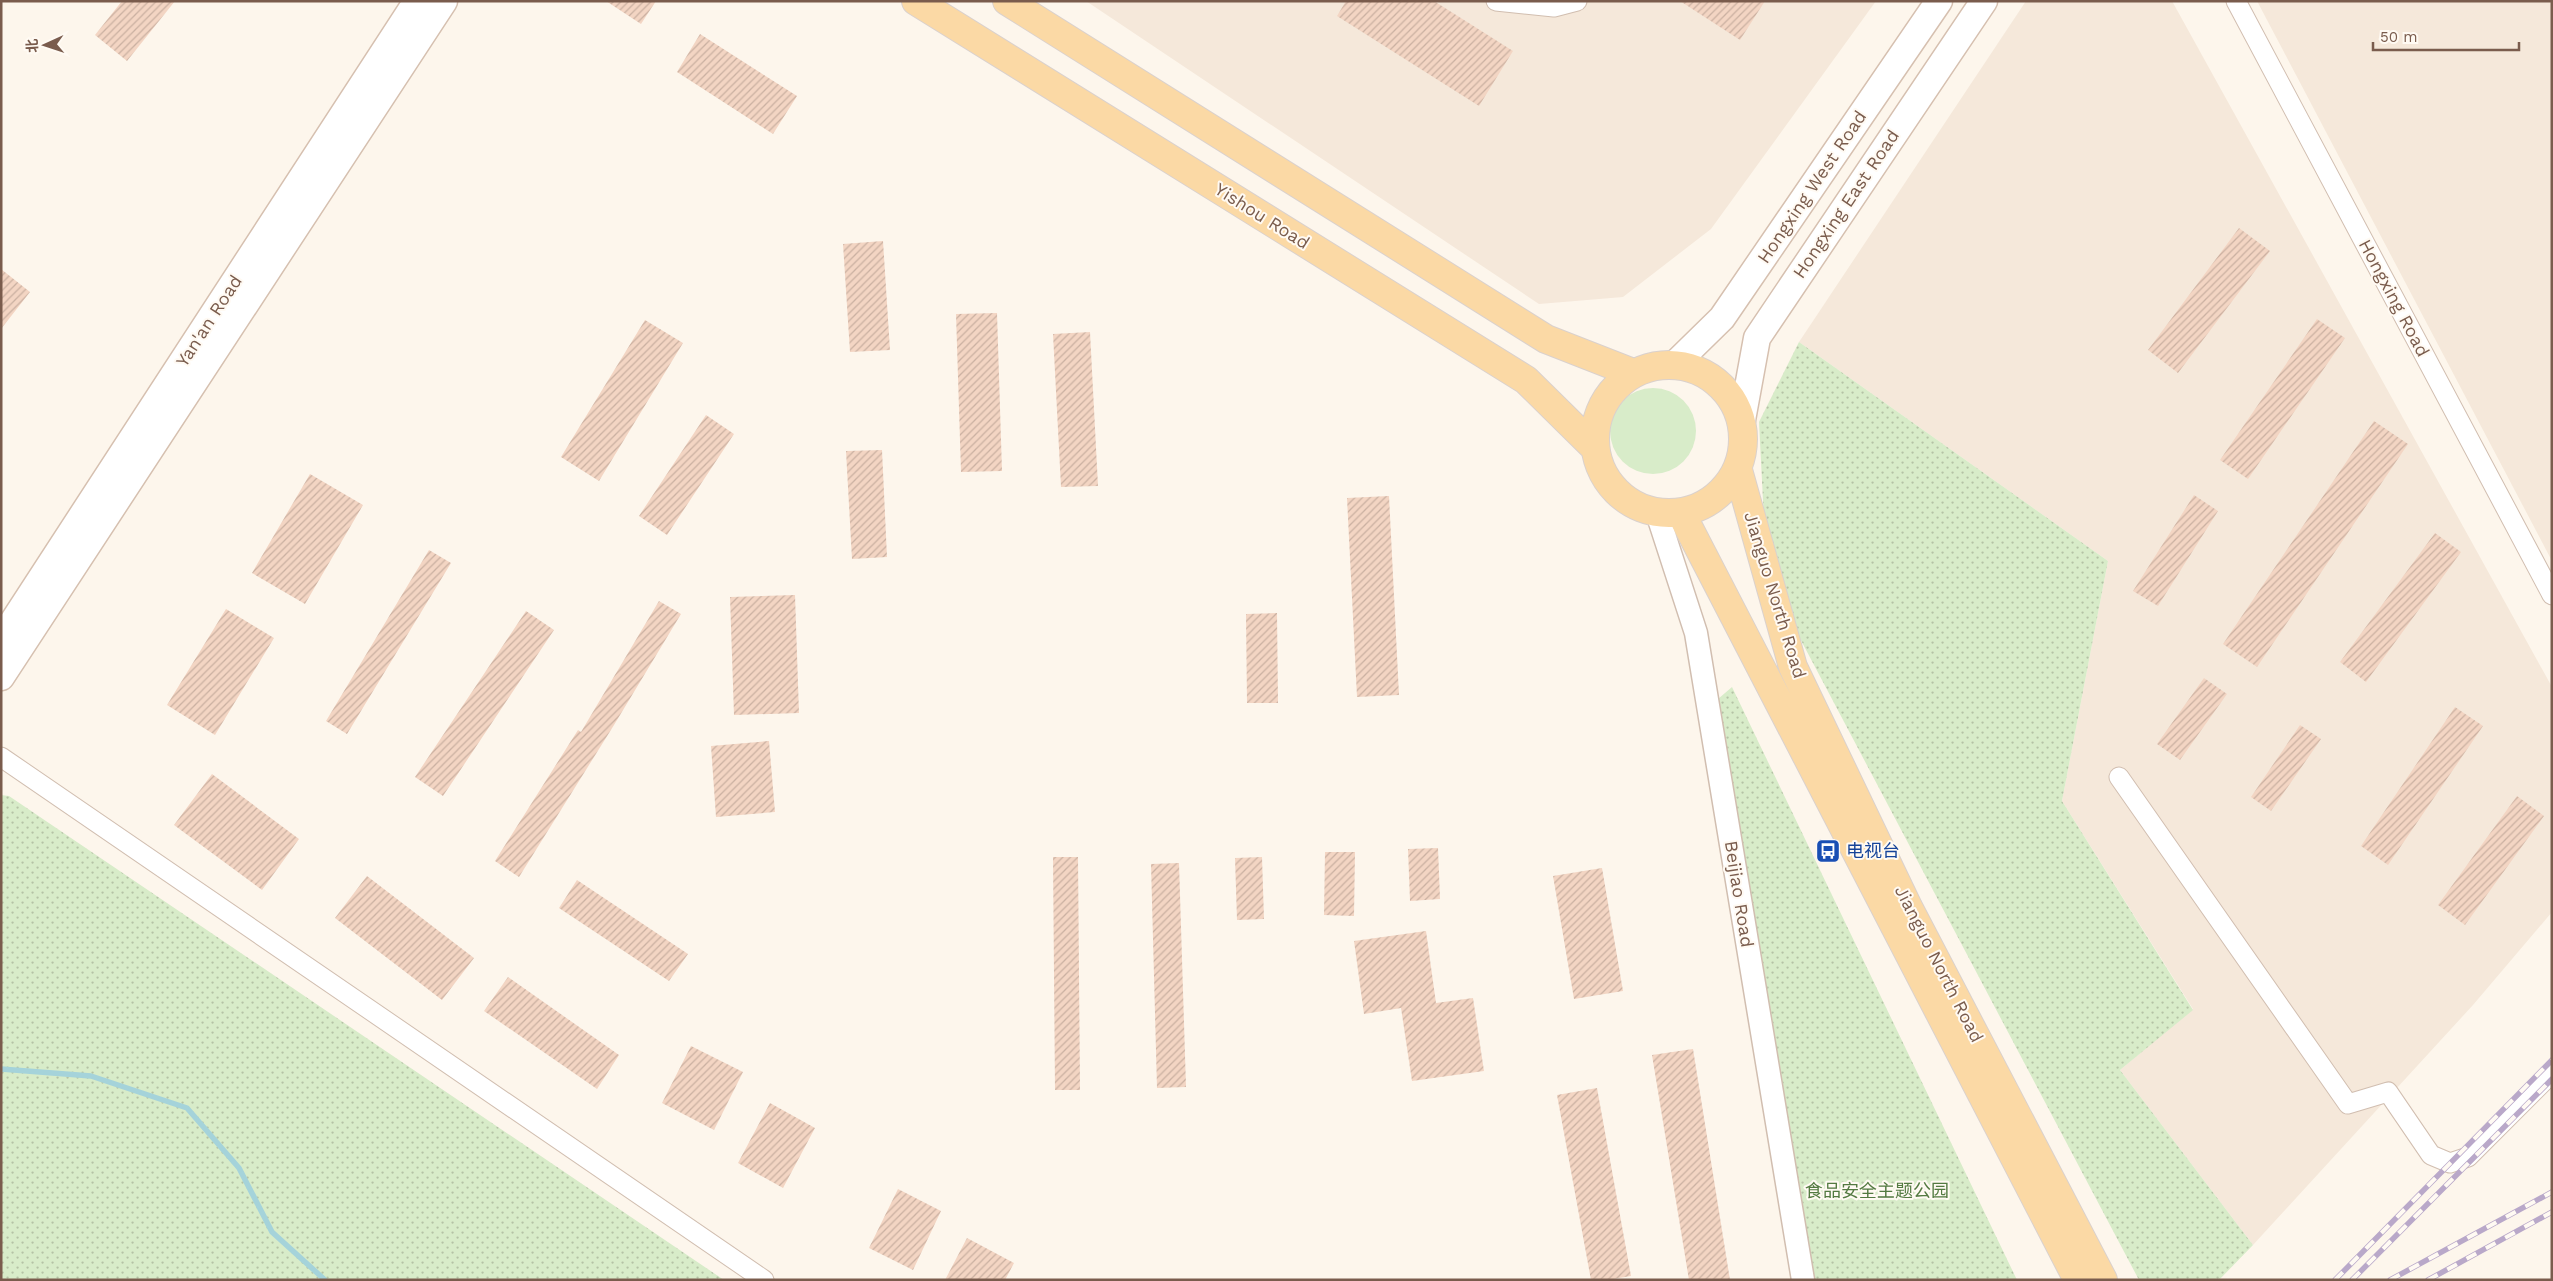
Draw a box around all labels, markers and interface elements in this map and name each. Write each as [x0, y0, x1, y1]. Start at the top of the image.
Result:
north arrow [20, 20, 70, 70]
scale bar [2373, 20, 2519, 52]
text: 50 m [2380, 28, 2417, 46]
text: 北 [24, 38, 40, 53]
street label: Hongxing West Road [1753, 106, 1870, 267]
street label: Hongxing East Road [1788, 125, 1903, 282]
street label: Yishou Road [1211, 178, 1313, 253]
street label: Hongxing Road [2355, 236, 2434, 360]
street label: Yan'an Road [171, 271, 246, 370]
street label: Jianguo North Road [1740, 509, 1811, 681]
bus stop icon: 电视台 [1815, 838, 1841, 864]
street label: Beijiao Road [1721, 839, 1758, 949]
place label: 电视台 [1846, 840, 1900, 861]
street label: Jianguo North Road [1891, 882, 1988, 1046]
park label: 食品安全主题公园 [1805, 1180, 1949, 1201]

